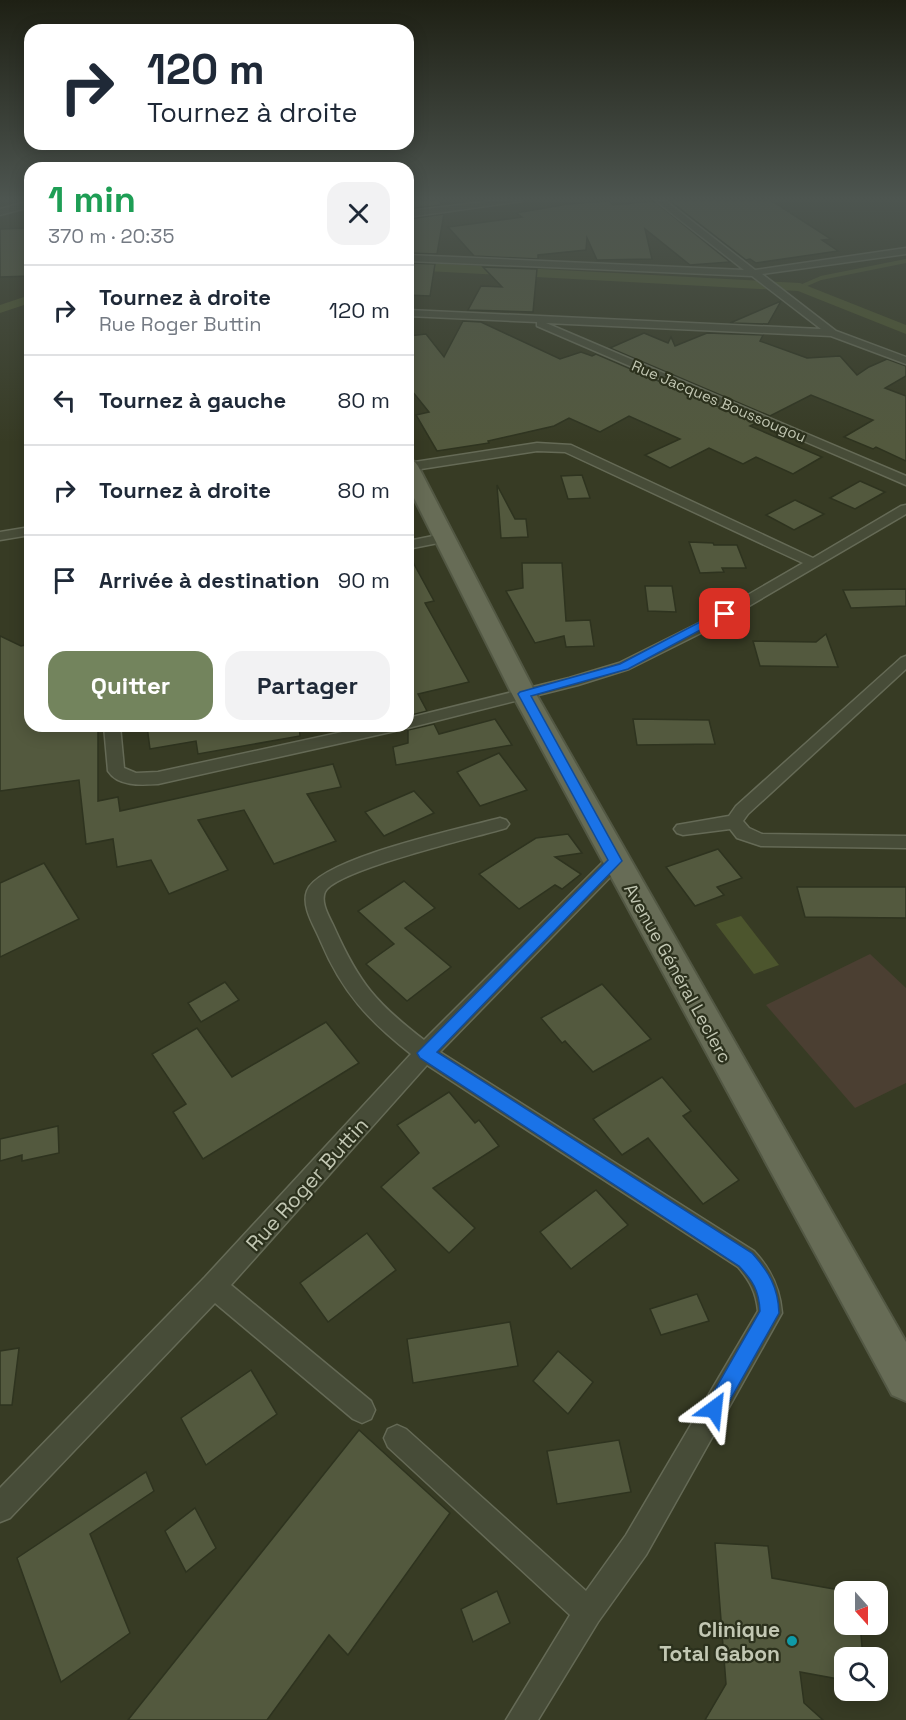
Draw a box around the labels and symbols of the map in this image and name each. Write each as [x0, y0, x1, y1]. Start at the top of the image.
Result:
street label: Rue Jacques Boussougou [629, 356, 809, 446]
pin [699, 588, 750, 639]
street label: Avenue Général Leclerc [619, 879, 737, 1067]
street label: Rue Roger Buttin [240, 1112, 374, 1256]
position arrow [682, 1377, 746, 1441]
north arrow [834, 1581, 888, 1635]
place label: Clinique Total Gabon [659, 1616, 780, 1667]
marker: Clinique Total Gabon [785, 1634, 799, 1648]

